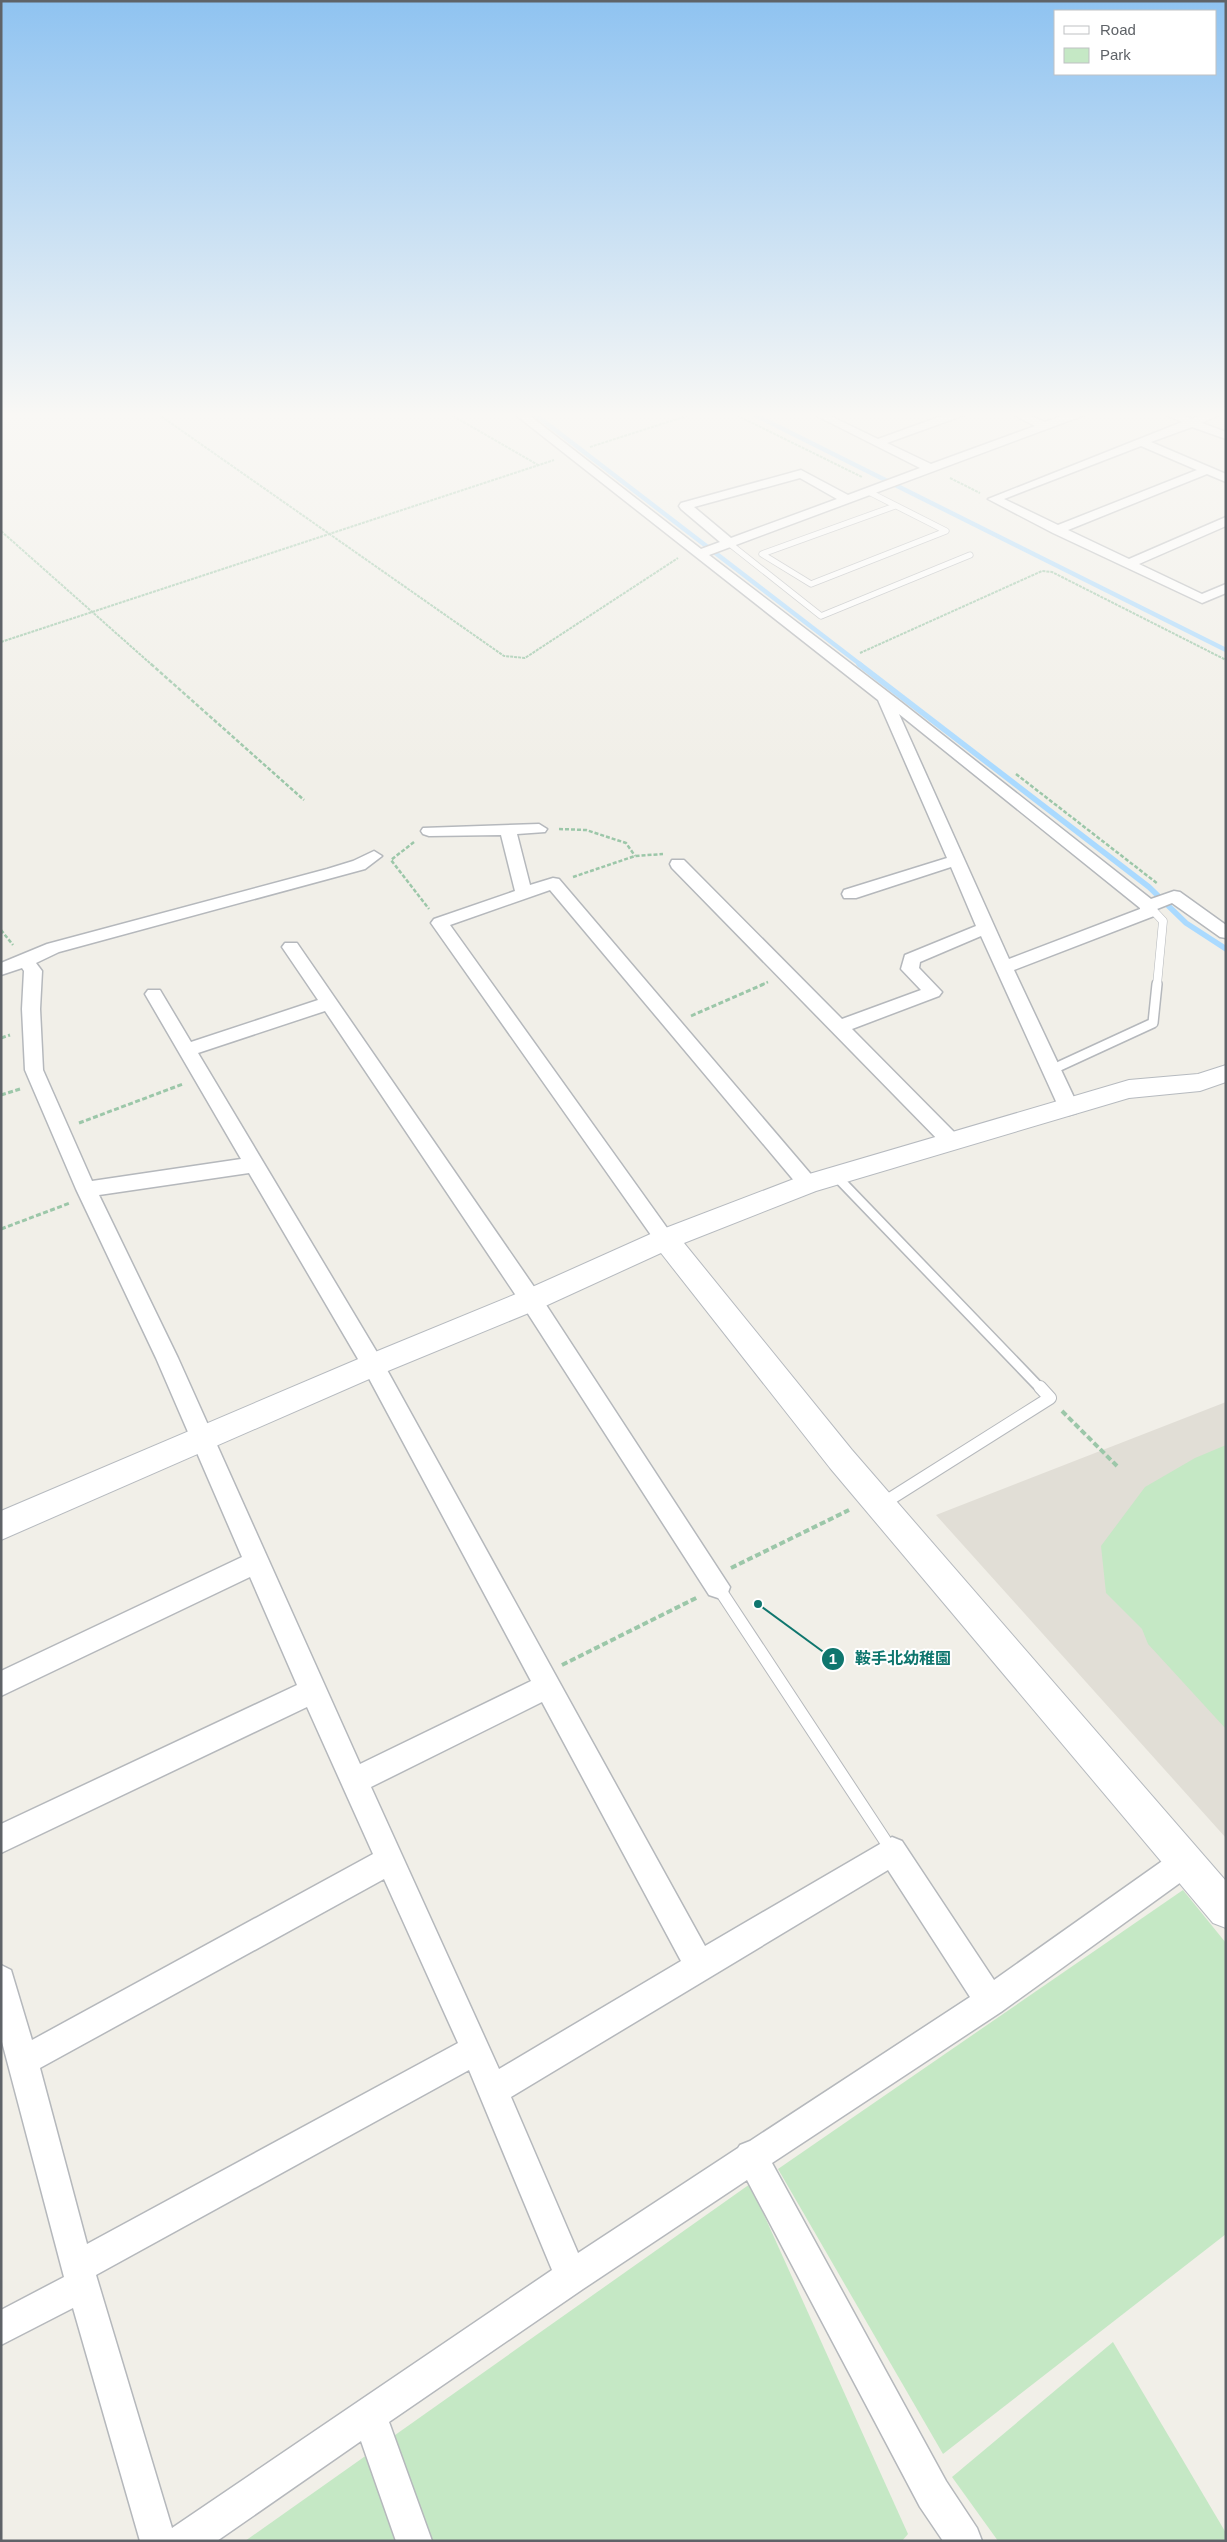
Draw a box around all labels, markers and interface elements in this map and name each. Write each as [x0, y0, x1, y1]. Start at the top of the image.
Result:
legend [1054, 10, 1217, 75]
text: Road [1100, 21, 1136, 38]
text: Park [1100, 46, 1131, 63]
callout: 鞍手北幼稚園 [820, 1643, 961, 1674]
text: 1 [829, 1650, 837, 1667]
text: 鞍手北幼稚園 [855, 1650, 951, 1667]

